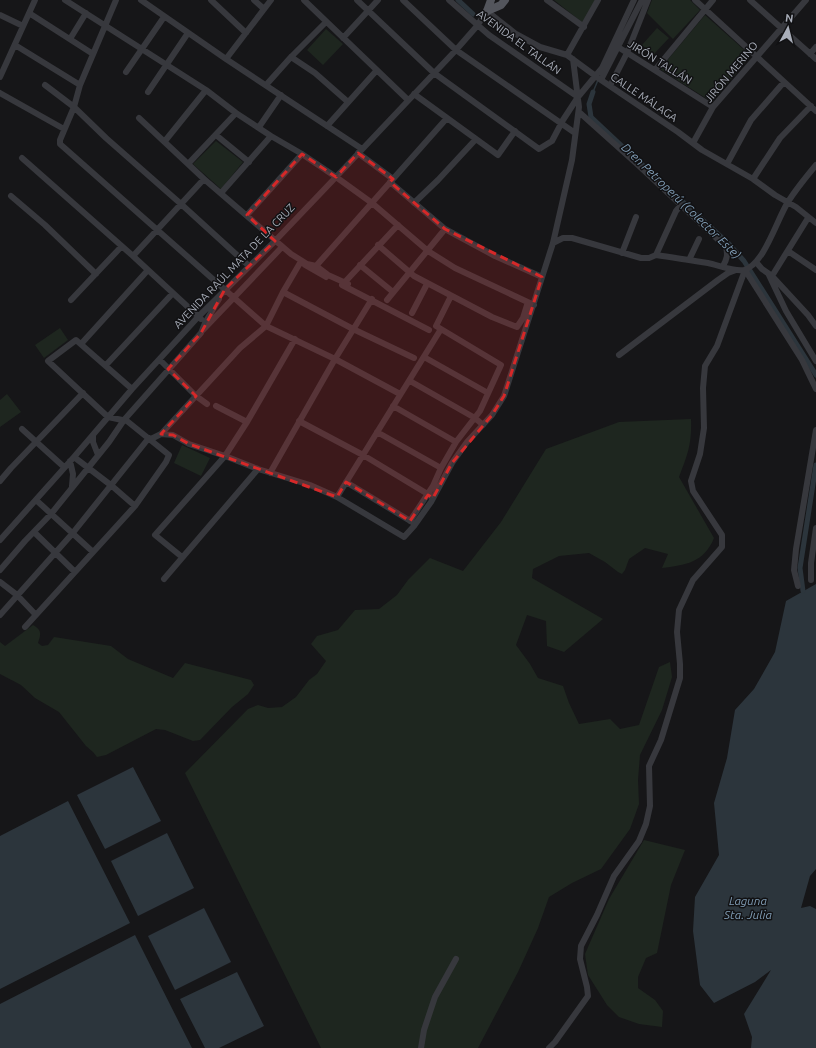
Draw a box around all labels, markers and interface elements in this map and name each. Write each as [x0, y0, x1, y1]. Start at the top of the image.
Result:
street label: AVENIDA EL TALLÁN [475, 7, 564, 77]
north arrow [768, 8, 808, 48]
text: N [784, 12, 794, 25]
street label: JIRÓN TALLÁN [626, 37, 695, 86]
street label: JIRÓN MERINO [701, 38, 760, 105]
street label: CALLE MÁLAGA [608, 69, 681, 124]
water label: Dren Petroperú (Colector Este) [618, 140, 744, 262]
street label: AVENIDA RAÚL MATA DE LA CRUZ [171, 201, 297, 331]
water label: Laguna Sta. Julia [723, 894, 773, 921]

